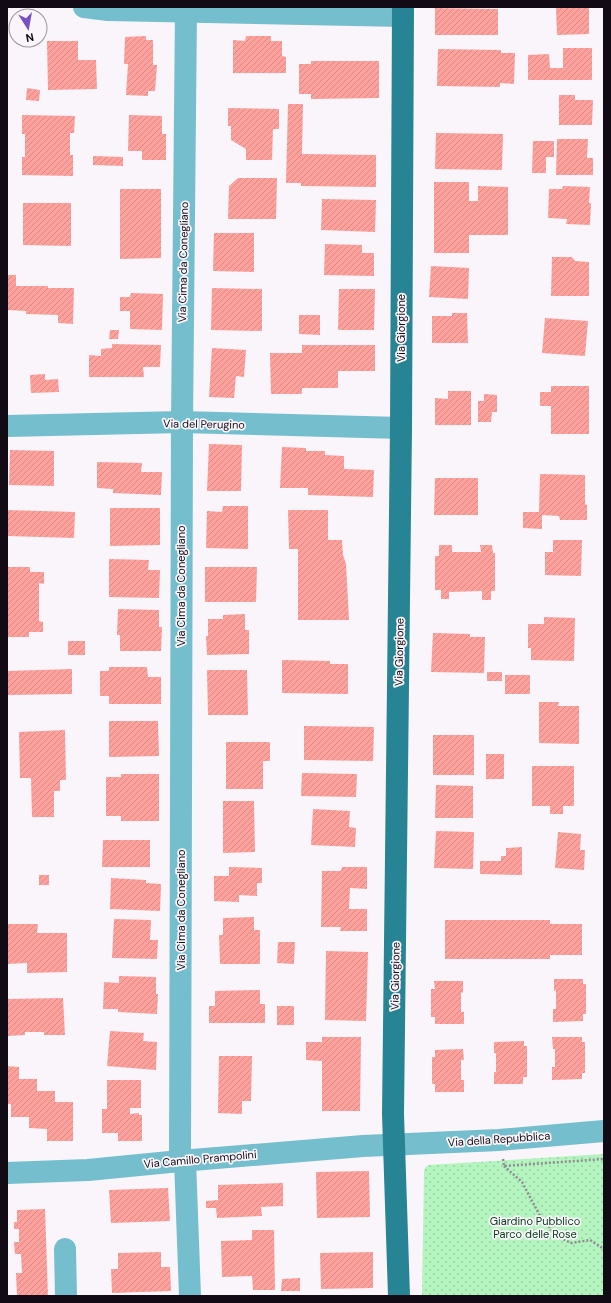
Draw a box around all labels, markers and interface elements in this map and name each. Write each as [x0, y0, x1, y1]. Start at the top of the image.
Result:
north arrow [8, 8, 48, 48]
text: N [25, 30, 35, 45]
street label: Via Cima da Conegliano [175, 201, 191, 323]
street label: Via Giorgione [394, 294, 408, 362]
street label: Via del Perugino [163, 416, 245, 432]
street label: Via Cima da Conegliano [174, 526, 188, 646]
street label: Via Giorgione [391, 618, 407, 686]
street label: Via Cima da Conegliano [174, 850, 188, 970]
street label: Via Giorgione [387, 942, 403, 1010]
street label: Via della Repubblica [447, 1128, 551, 1150]
street label: Via Camillo Prampolini [143, 1147, 257, 1171]
park label: Giardino Pubblico Parco delle Rose [490, 1214, 580, 1241]

